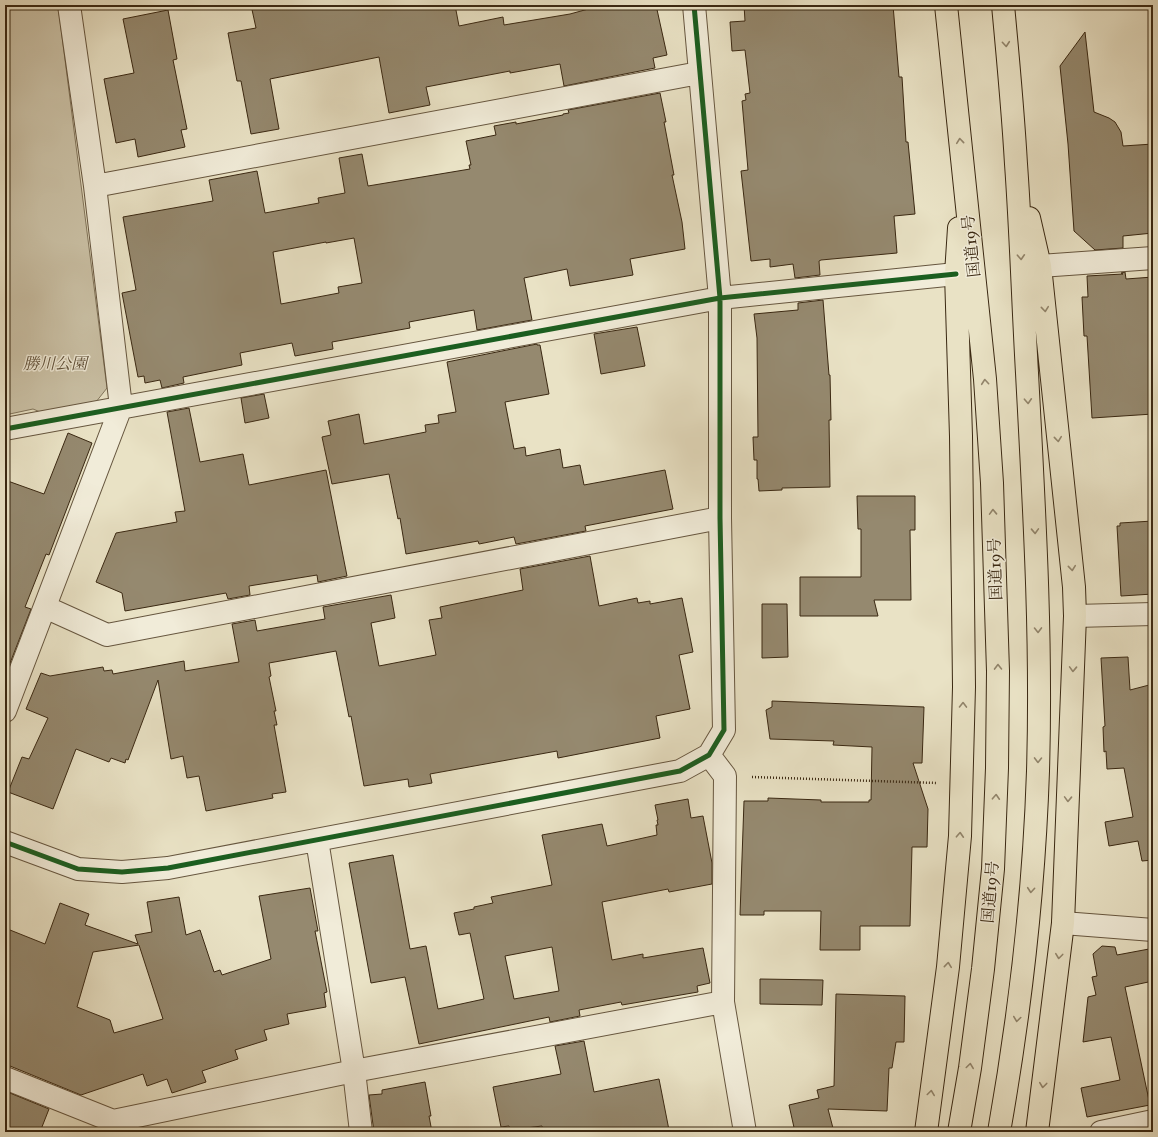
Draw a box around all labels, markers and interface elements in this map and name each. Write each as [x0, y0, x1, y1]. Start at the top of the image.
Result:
one-way arrow [1002, 41, 1011, 47]
one-way arrow [956, 138, 965, 144]
street label: 国道19号 [958, 214, 984, 278]
one-way arrow [1017, 254, 1025, 260]
one-way arrow [1040, 306, 1049, 312]
park label: 勝川公園 [23, 354, 90, 373]
one-way arrow [980, 379, 989, 385]
one-way arrow [1024, 398, 1033, 404]
one-way arrow [1054, 436, 1063, 442]
one-way arrow [989, 509, 997, 515]
one-way arrow [1031, 528, 1039, 534]
street label: 国道19号 [984, 537, 1006, 601]
one-way arrow [1067, 565, 1076, 571]
one-way arrow [1034, 627, 1043, 633]
one-way arrow [994, 664, 1002, 670]
one-way arrow [1069, 666, 1077, 672]
one-way arrow [959, 702, 967, 708]
one-way arrow [1034, 757, 1042, 763]
one-way arrow [992, 794, 1000, 800]
one-way arrow [1063, 796, 1072, 802]
one-way arrow [956, 832, 965, 838]
street label: 国道19号 [978, 860, 1002, 924]
one-way arrow [1027, 887, 1036, 893]
one-way arrow [1054, 953, 1063, 959]
one-way arrow [943, 961, 952, 968]
one-way arrow [1013, 1016, 1022, 1022]
one-way arrow [965, 1063, 974, 1069]
one-way arrow [1039, 1082, 1048, 1089]
one-way arrow [926, 1090, 935, 1096]

